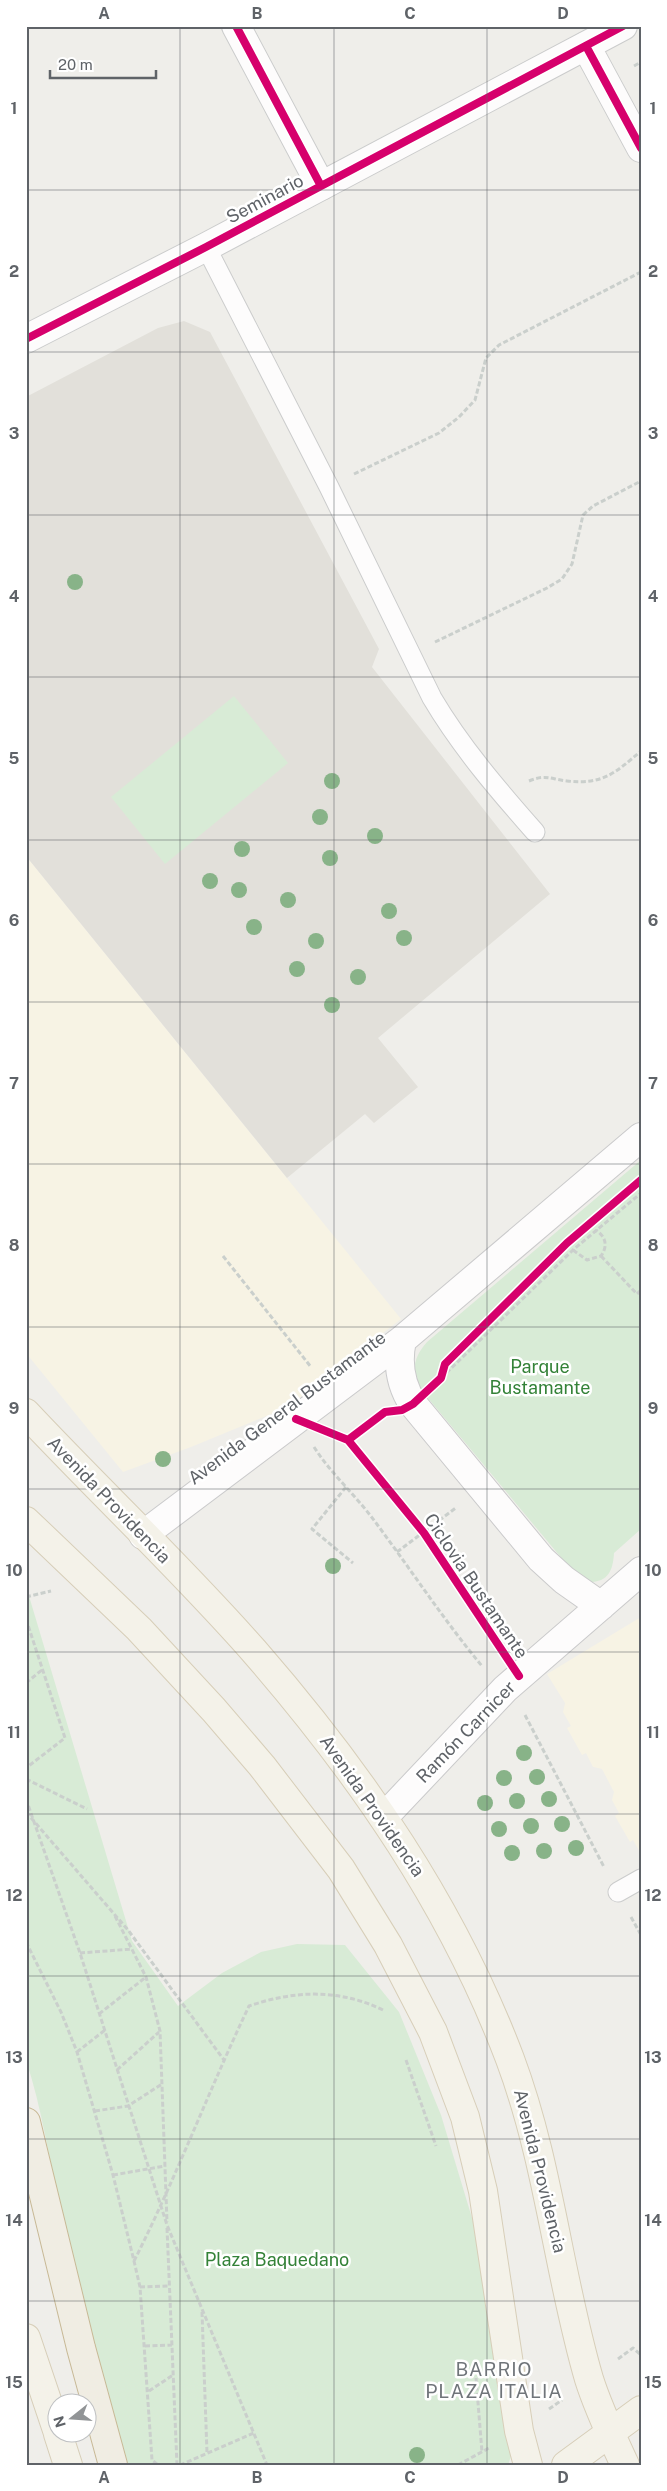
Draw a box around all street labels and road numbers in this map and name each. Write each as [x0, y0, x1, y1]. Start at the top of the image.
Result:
street label: Seminario [223, 169, 307, 228]
street label: Avenida General Bustamante [184, 1326, 390, 1489]
street label: Avenida Providencia [43, 1432, 175, 1567]
street label: Ciclovia Bustamante [420, 1509, 533, 1662]
street label: Ramón Carnicer [412, 1676, 520, 1787]
street label: Avenida Providencia [316, 1731, 429, 1881]
street label: Avenida Providencia [510, 2087, 571, 2255]

